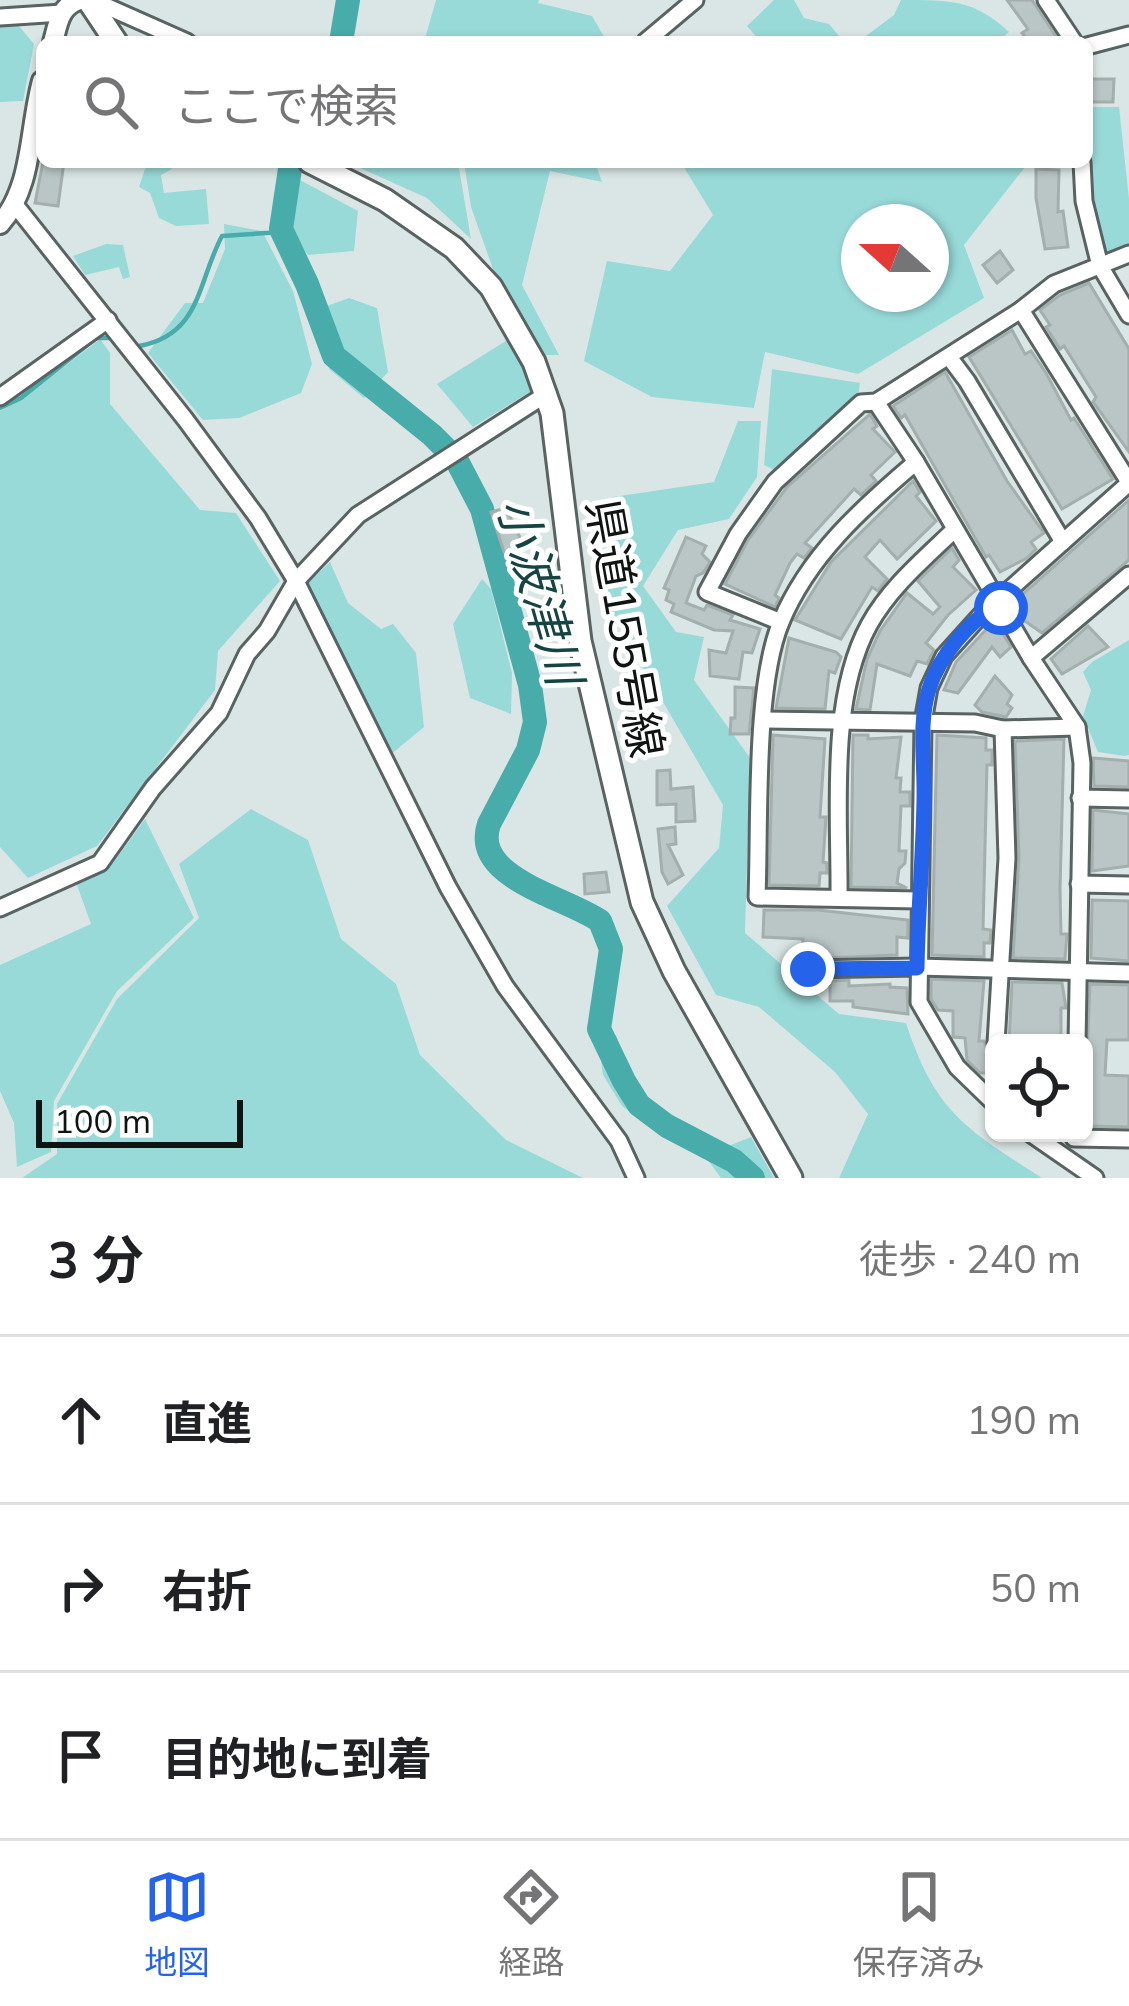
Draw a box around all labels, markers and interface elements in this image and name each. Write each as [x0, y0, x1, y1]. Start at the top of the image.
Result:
search box [36, 36, 1093, 168]
icon: search [78, 69, 144, 135]
text: ここで検索 [174, 77, 399, 133]
north arrow [841, 204, 949, 312]
water label: 小波津川 [486, 490, 598, 696]
street label: 県道155号線 [576, 495, 676, 761]
route start [974, 581, 1028, 635]
route end [781, 942, 835, 996]
map controls [985, 1034, 1093, 1142]
button: locate [985, 1034, 1093, 1142]
scale bar [36, 1094, 243, 1147]
text: 100 m [54, 1100, 151, 1141]
text: 3 分 [48, 1227, 144, 1291]
text: 徒歩 · 240 m [859, 1234, 1081, 1283]
icon: ahead [48, 1387, 114, 1453]
text: 直進 [162, 1394, 252, 1450]
text: 190 m [966, 1395, 1081, 1444]
icon: right [48, 1555, 114, 1621]
text: 右折 [162, 1562, 252, 1618]
text: 50 m [990, 1563, 1081, 1612]
icon: arrive [48, 1723, 114, 1789]
text: 目的地に到着 [162, 1730, 432, 1786]
tab: 地図 [144, 1864, 210, 1984]
tab: 経路 [498, 1864, 564, 1984]
tab: 保存済み [853, 1864, 985, 1984]

